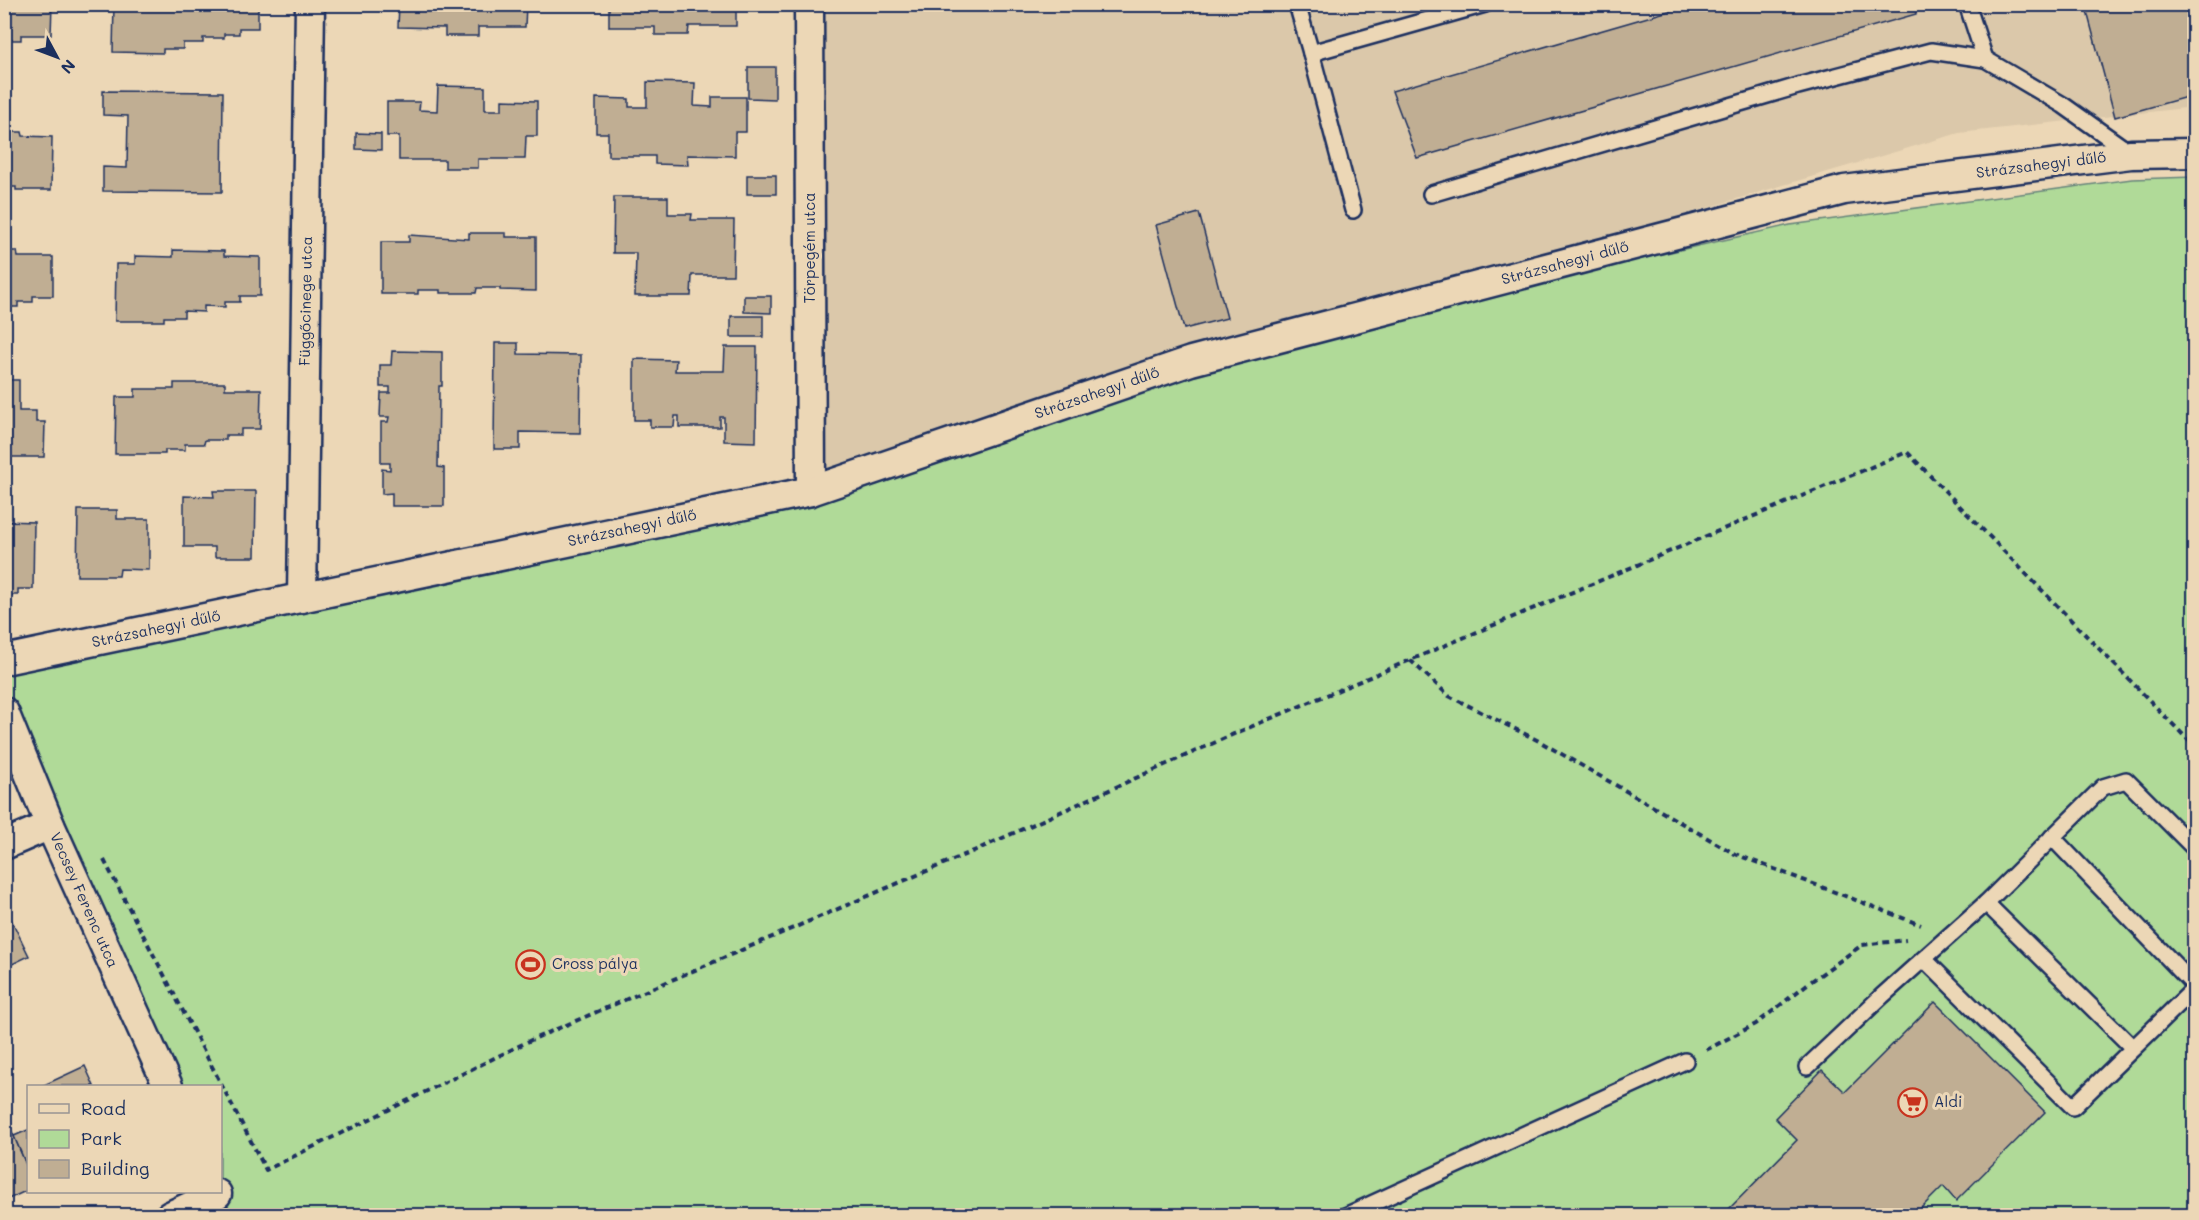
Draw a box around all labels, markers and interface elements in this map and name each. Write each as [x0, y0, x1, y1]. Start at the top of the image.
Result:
north arrow [27, 27, 87, 87]
text: N [57, 56, 81, 79]
street label: Strázsahegyi dűlő [1975, 146, 2107, 182]
street label: Törpegém utca [799, 192, 819, 304]
street label: Strázsahegyi dűlő [1499, 235, 1631, 289]
street label: Függőcinege utca [294, 236, 316, 366]
street label: Strázsahegyi dűlő [1032, 361, 1162, 423]
street label: Strázsahegyi dűlő [566, 504, 698, 550]
street label: Strázsahegyi dűlő [90, 605, 222, 651]
street label: Vecsey Ferenc utca [46, 829, 124, 971]
sports icon: Cross pálya [515, 948, 547, 980]
place label: Cross pálya [552, 953, 638, 973]
legend [27, 1085, 222, 1193]
supermarket icon: Aldi [1897, 1086, 1929, 1118]
place label: Aldi [1934, 1091, 1962, 1111]
text: Road [81, 1096, 126, 1120]
text: Park [81, 1126, 122, 1150]
text: Building [81, 1156, 149, 1180]

